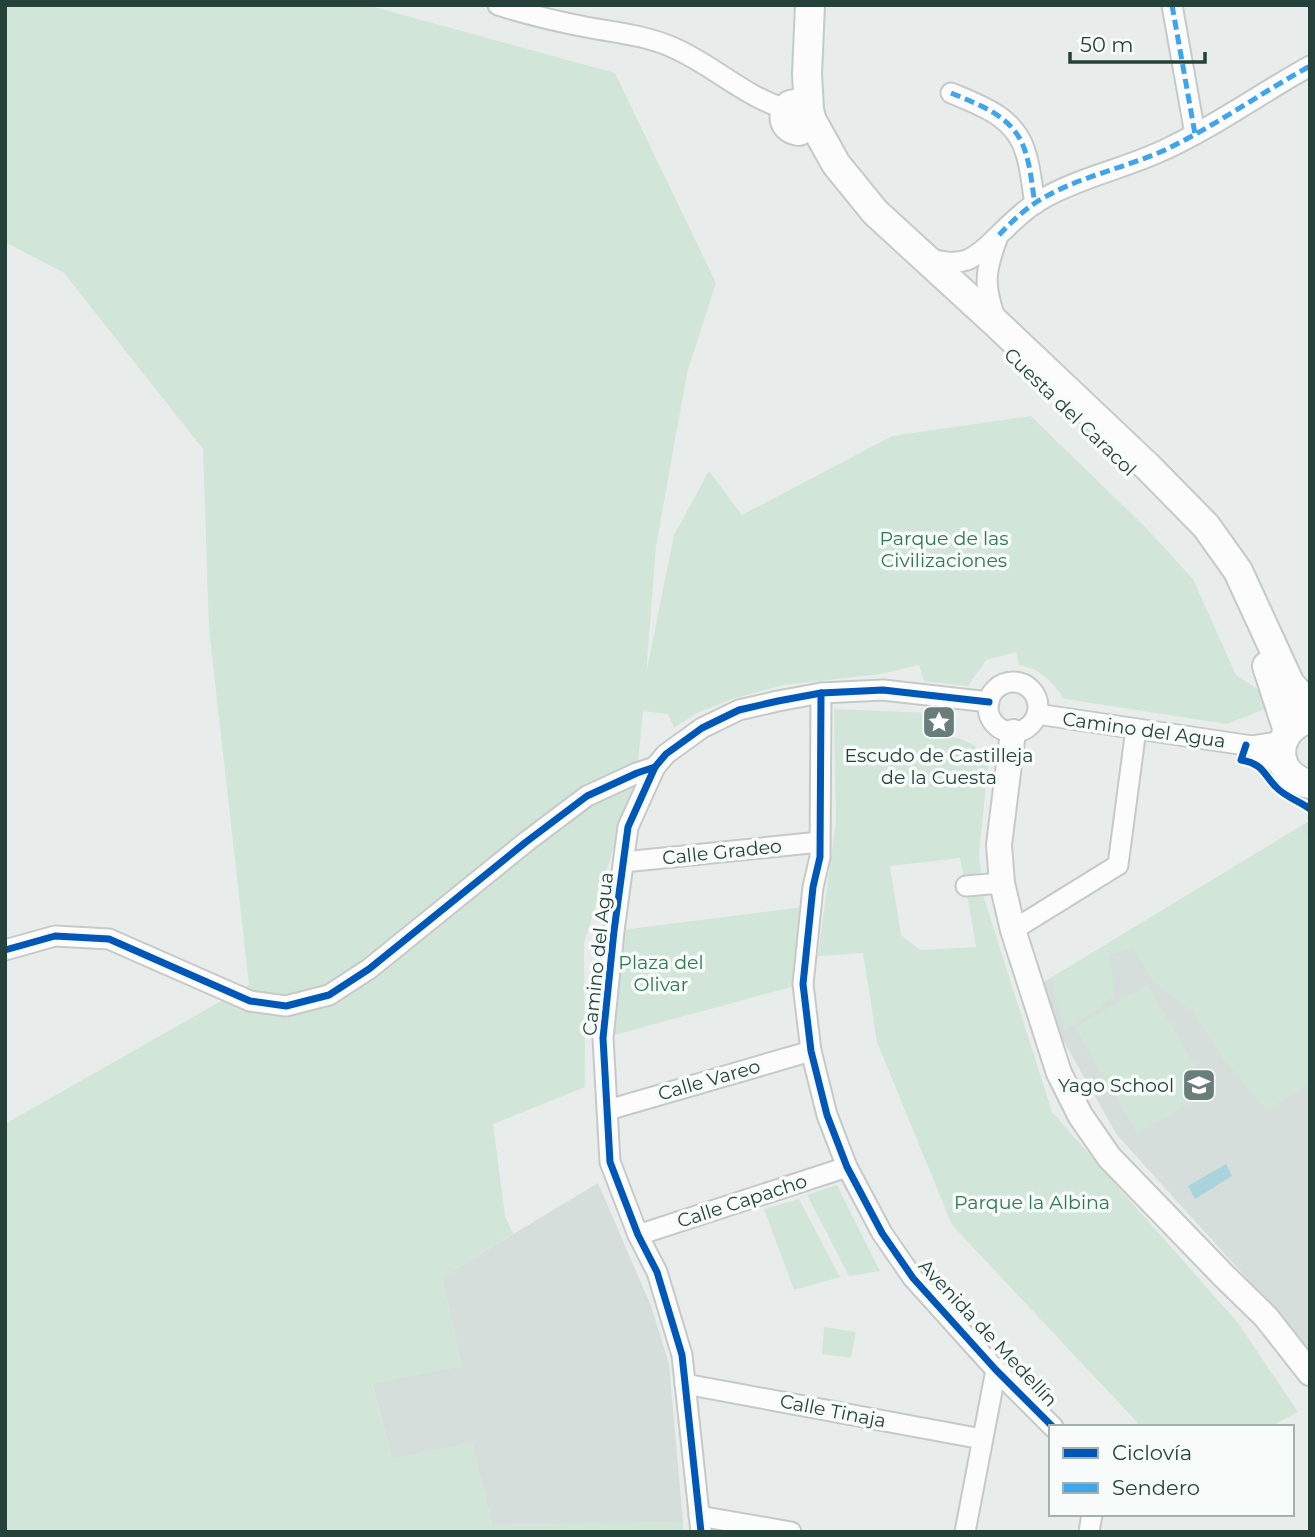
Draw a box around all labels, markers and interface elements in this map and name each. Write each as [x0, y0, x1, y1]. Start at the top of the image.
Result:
scale bar [1070, 21, 1205, 65]
text: 50 m [1080, 32, 1134, 57]
street label: Cuesta del Caracol [999, 343, 1141, 481]
park label: Parque de las Civilizaciones [880, 527, 1008, 572]
place icon: Escudo de Castilleja de la Cuesta [920, 703, 958, 741]
street label: Camino del Agua [1061, 707, 1227, 753]
place label: Escudo de Castilleja de la Cuesta [844, 744, 1034, 789]
street label: Calle Gradeo [661, 834, 783, 870]
street label: Camino del Agua [578, 871, 618, 1037]
park label: Plaza del Olivar [618, 951, 704, 996]
street label: Calle Vareo [655, 1054, 763, 1106]
school or university icon: Yago School [1180, 1066, 1218, 1104]
place label: Yago School [1058, 1074, 1174, 1097]
street label: Calle Capacho [674, 1169, 810, 1233]
park label: Parque la Albina [954, 1191, 1110, 1214]
street label: Avenida de Medellín [914, 1255, 1062, 1411]
street label: Calle Tinaja [778, 1389, 888, 1433]
legend [1049, 1425, 1294, 1516]
text: Ciclovía [1112, 1440, 1192, 1465]
text: Sendero [1112, 1475, 1200, 1500]

